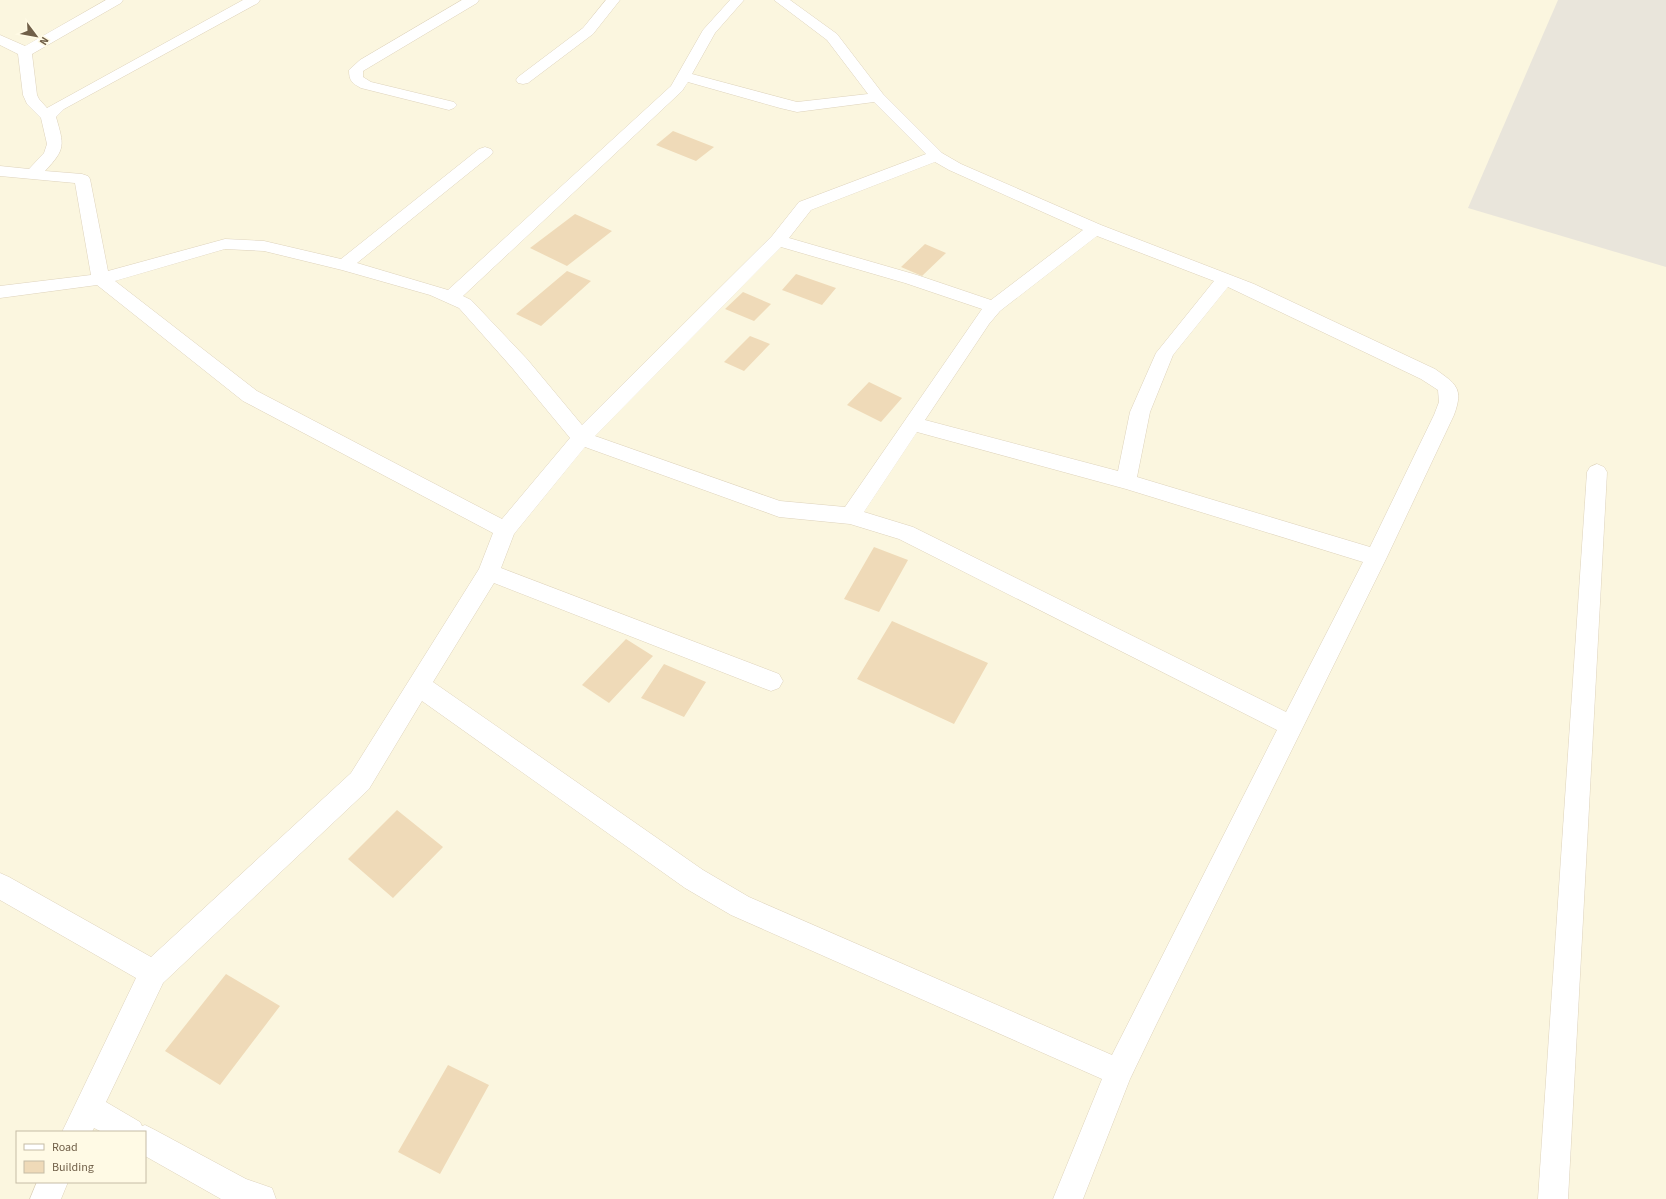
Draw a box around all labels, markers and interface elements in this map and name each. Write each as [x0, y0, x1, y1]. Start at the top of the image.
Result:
north arrow [16, 16, 56, 56]
text: N [36, 34, 52, 48]
legend [16, 1131, 146, 1183]
text: Road [52, 1139, 78, 1156]
text: Building [52, 1159, 94, 1176]

